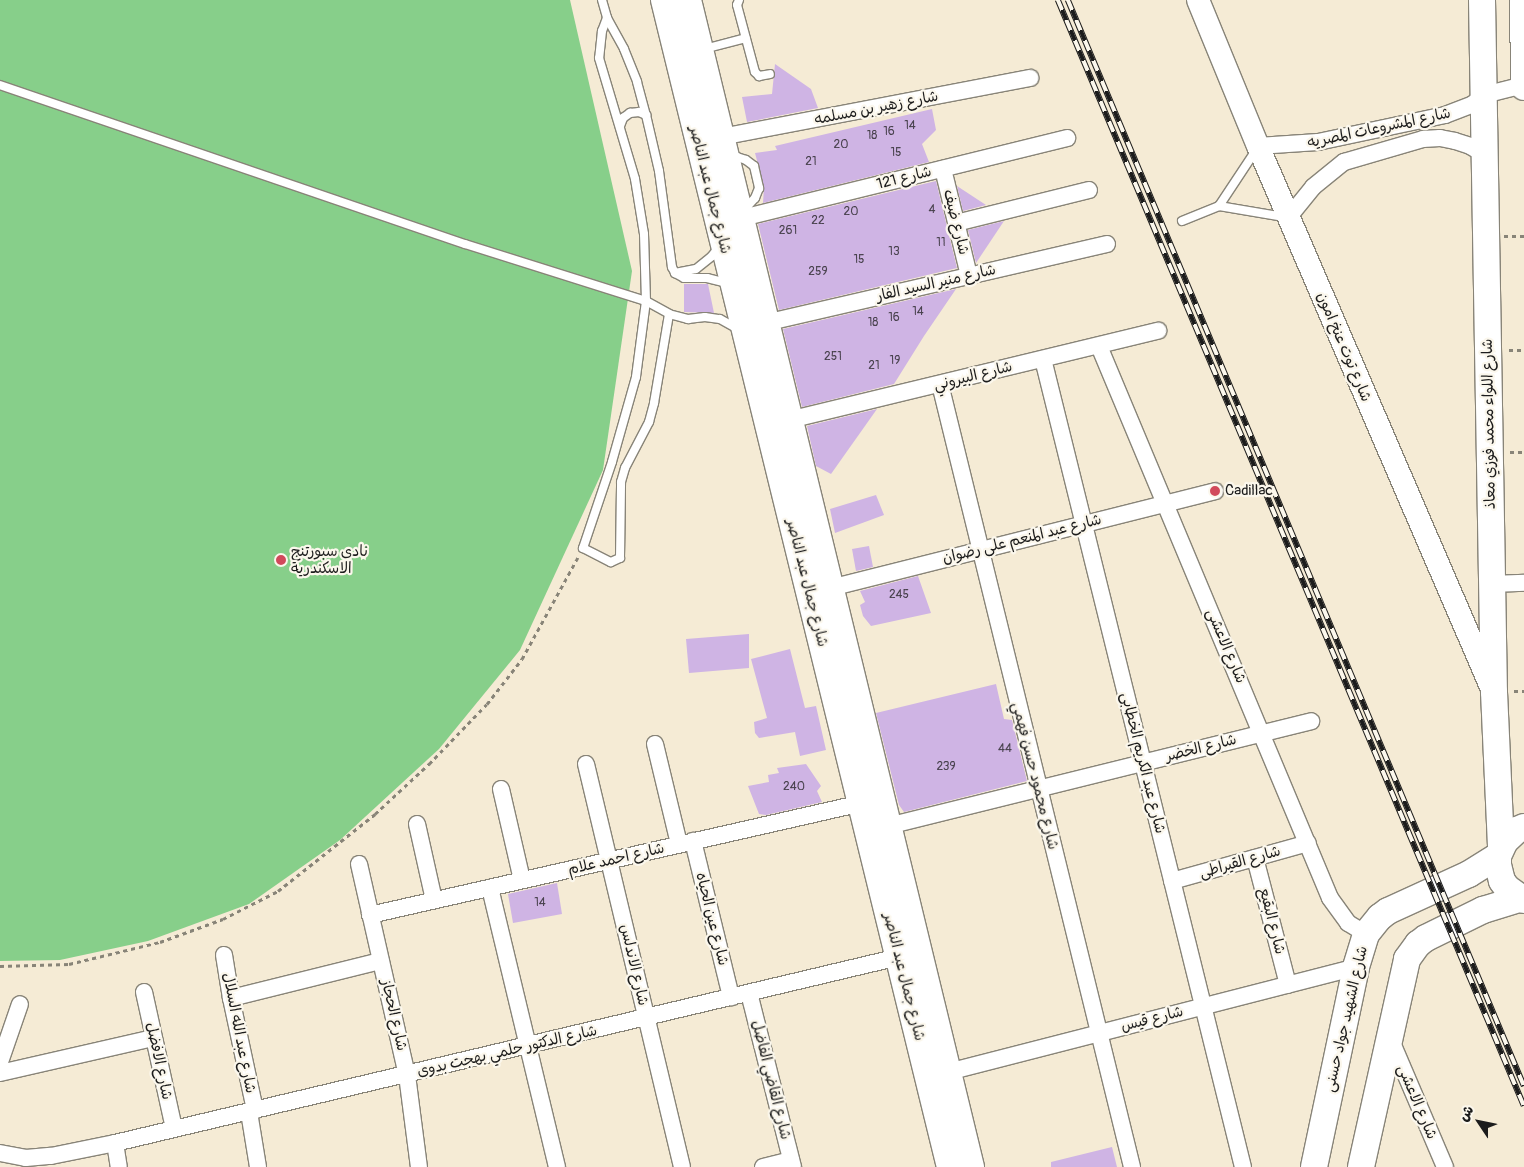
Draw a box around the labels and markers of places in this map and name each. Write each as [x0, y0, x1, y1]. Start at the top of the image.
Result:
place label: Cadillac [1225, 482, 1273, 500]
marker: Cadillac [1209, 485, 1221, 497]
place label: نادي سبورتنج الاسكندرية [291, 542, 368, 577]
marker: نادي سبورتنج الاسكندرية [275, 554, 287, 566]

